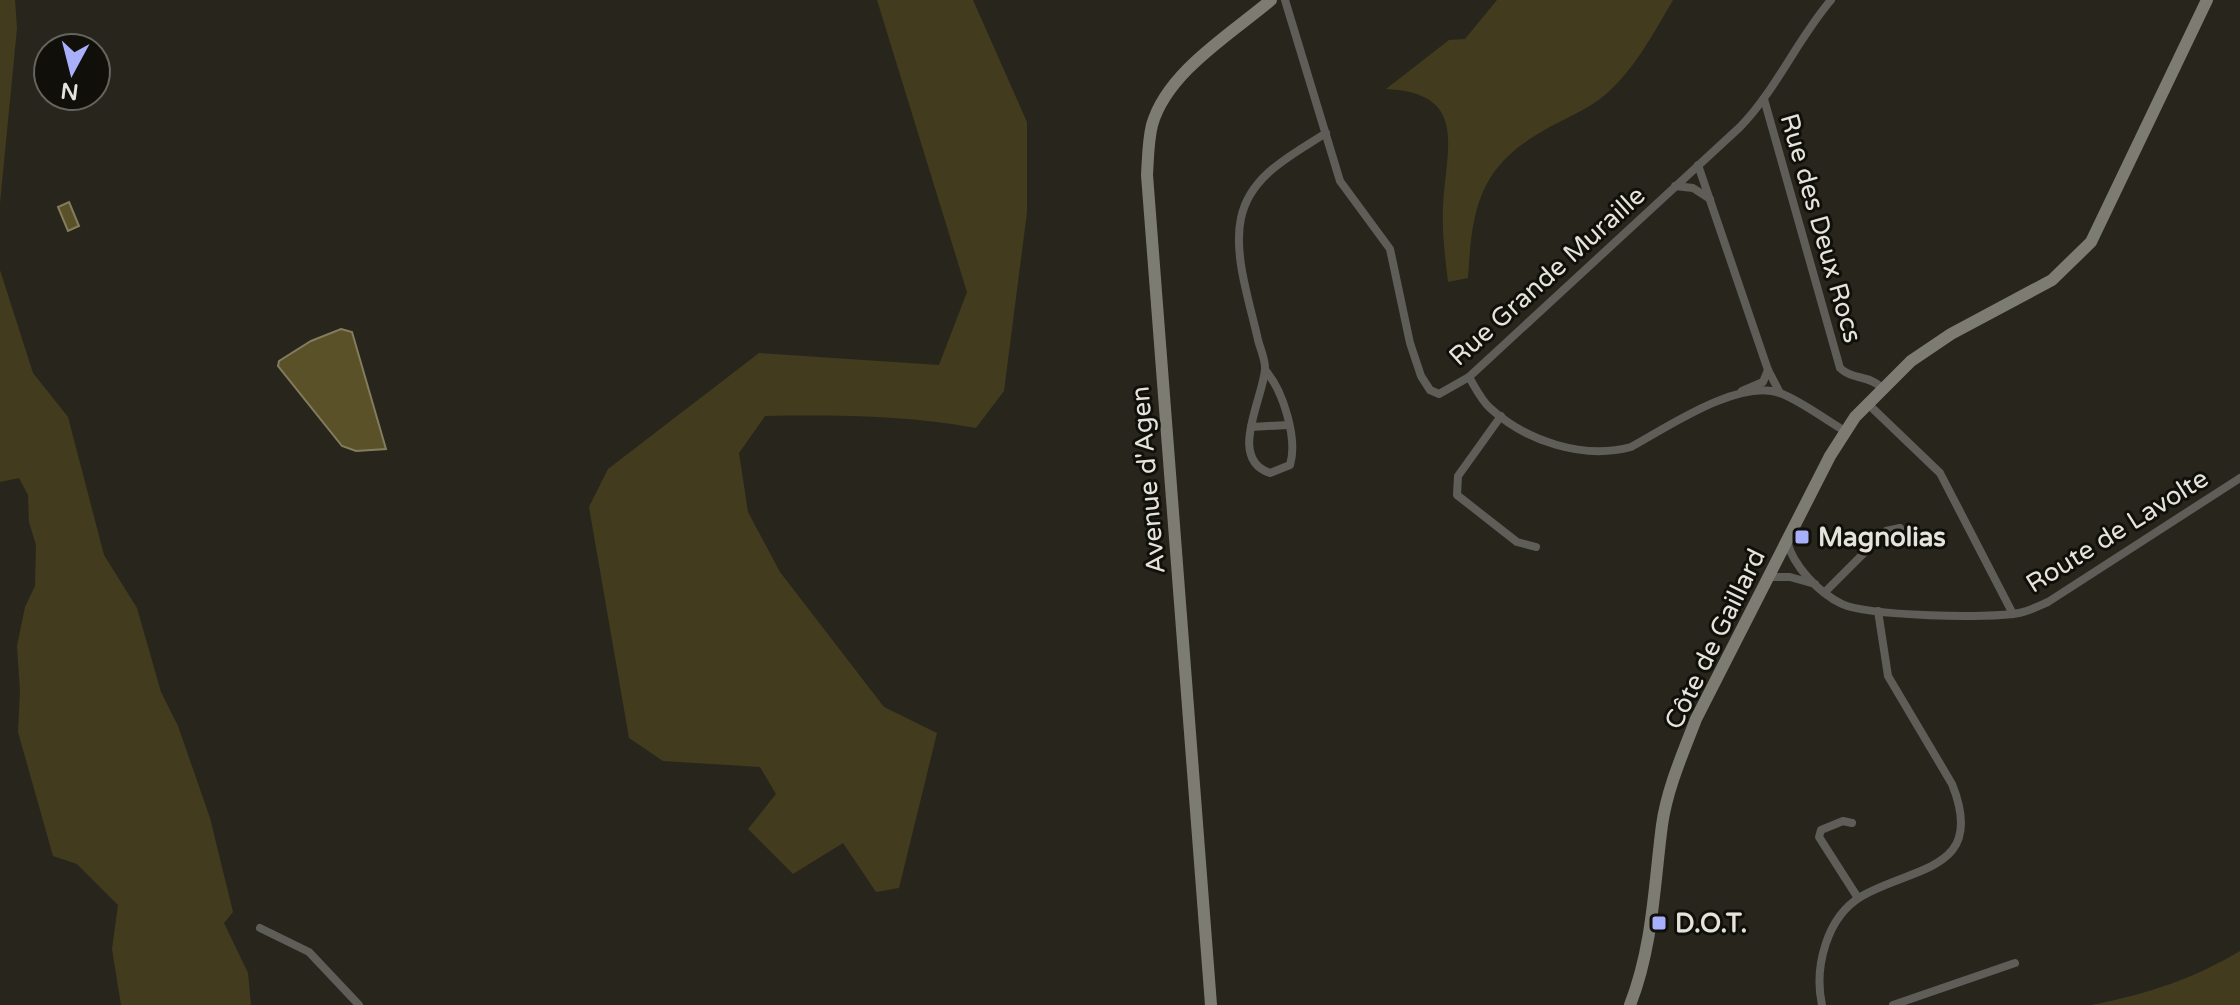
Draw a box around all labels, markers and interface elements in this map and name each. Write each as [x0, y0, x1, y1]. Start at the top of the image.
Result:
north arrow [32, 32, 112, 112]
text: N [59, 77, 80, 105]
street label: Rue des Deux Rocs [1773, 110, 1869, 346]
street label: Rue Grande Muraille [1443, 180, 1651, 372]
street label: Avenue d'Agen [1124, 385, 1172, 575]
street label: Route de Lavolte [2020, 462, 2214, 600]
place label: Magnolias [1818, 522, 1946, 553]
marker: Magnolias [1793, 528, 1811, 546]
street label: Côte de Gaillard [1658, 544, 1772, 734]
place label: D.O.T. [1675, 908, 1747, 939]
marker: D.O.T. [1650, 914, 1668, 932]

